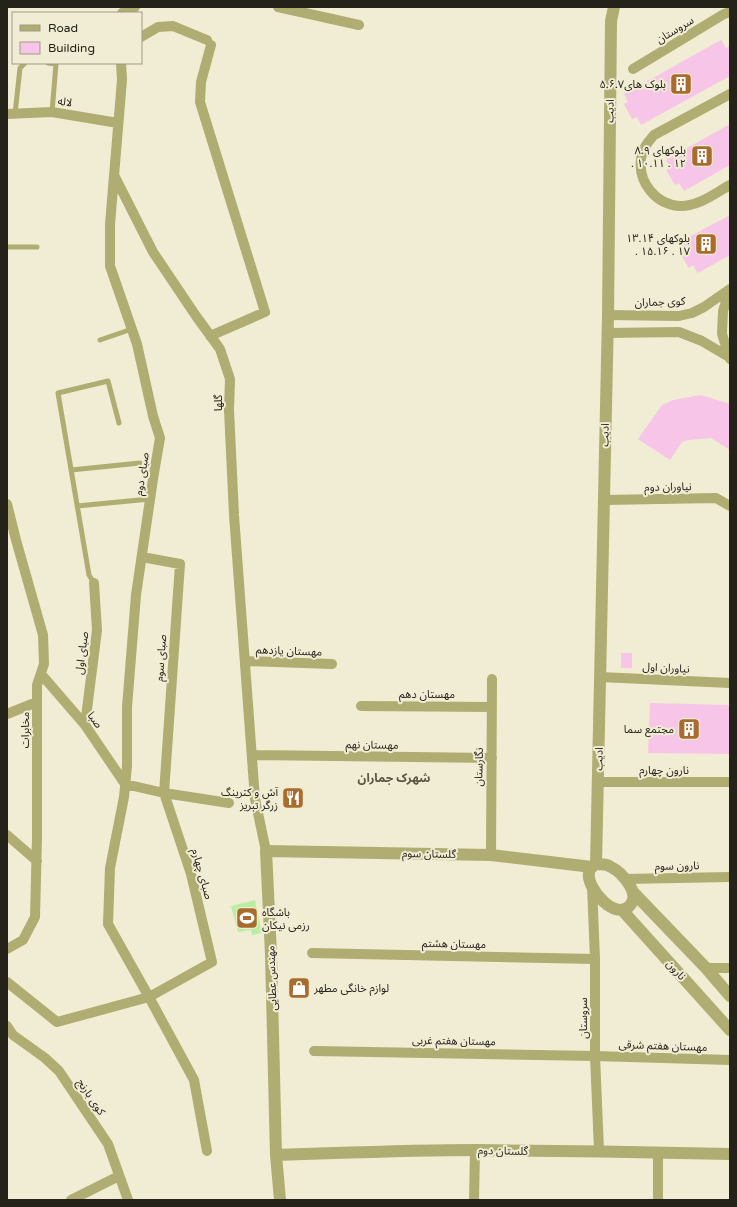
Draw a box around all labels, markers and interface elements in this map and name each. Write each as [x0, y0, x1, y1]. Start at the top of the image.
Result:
legend [12, 12, 142, 64]
street label: سروستان [654, 14, 696, 46]
text: Road [48, 21, 78, 35]
text: Building [48, 41, 95, 55]
building icon: بلوک های۵.۶.۷ [668, 71, 694, 97]
place label: بلوک های۵.۶.۷ [600, 78, 666, 91]
street label: لاله [57, 95, 73, 109]
street label: ادیب [603, 99, 617, 123]
building icon: بلوکهای ۸.۹ . ۱۰.۱۱ . ۱۲ [689, 143, 715, 169]
place label: بلوکهای ۸.۹ . ۱۰.۱۱ . ۱۲ [631, 144, 686, 170]
building icon: بلوکهای ۱۳.۱۴ . ۱۵.۱۶ . ۱۷ [693, 231, 719, 257]
place label: بلوکهای ۱۳.۱۴ . ۱۵.۱۶ . ۱۷ [626, 232, 691, 258]
street label: کوی جماران [634, 295, 686, 309]
street label: گلها [212, 394, 225, 411]
street label: ادیب [598, 423, 612, 447]
street label: صبای دوم [132, 451, 153, 497]
street label: نیاوران دوم [644, 480, 692, 495]
street label: صبای اول [73, 631, 91, 675]
street label: صبای سوم [153, 634, 170, 682]
street label: مهستان یازدهم [256, 643, 323, 661]
street label: نیاوران اول [642, 660, 690, 676]
street label: مهستان دهم [399, 688, 455, 703]
street label: صبا [85, 709, 105, 731]
street label: مخابرات [19, 712, 32, 748]
building icon: مجتمع سما [676, 716, 702, 742]
place label: مجتمع سما [624, 723, 674, 737]
street label: مهستان نهم [345, 738, 399, 754]
street label: نگارستان [472, 747, 486, 787]
street label: ادیب [592, 747, 606, 771]
street label: نارون چهارم [639, 764, 689, 778]
district label: شهرک جماران [358, 771, 430, 785]
restaurant icon: آش و کترینگ زرگر تبریز [280, 785, 306, 811]
place label: آش و کترینگ زرگر تبریز [221, 786, 279, 812]
street label: صبای چهارم [188, 847, 215, 901]
street label: گلستان سوم [402, 847, 457, 862]
street label: نارون سوم [655, 859, 699, 874]
sports icon: باشگاه رزمی نیکان [234, 905, 260, 931]
place label: باشگاه رزمی نیکان [262, 906, 310, 932]
street label: مهستان هشتم [422, 937, 487, 953]
street label: مهندس عطایی [264, 945, 280, 1011]
street label: نارون [664, 957, 688, 983]
shop icon: لوازم خانگی مطهر [286, 975, 312, 1001]
place label: لوازم خانگی مطهر [313, 982, 389, 996]
street label: سروستان [577, 997, 590, 1039]
street label: مهستان هفتم غربی [412, 1034, 496, 1050]
street label: مهستان هفتم شرقی [618, 1038, 708, 1056]
street label: کوی بارنج [73, 1076, 108, 1119]
street label: گلستان دوم [478, 1144, 529, 1159]

